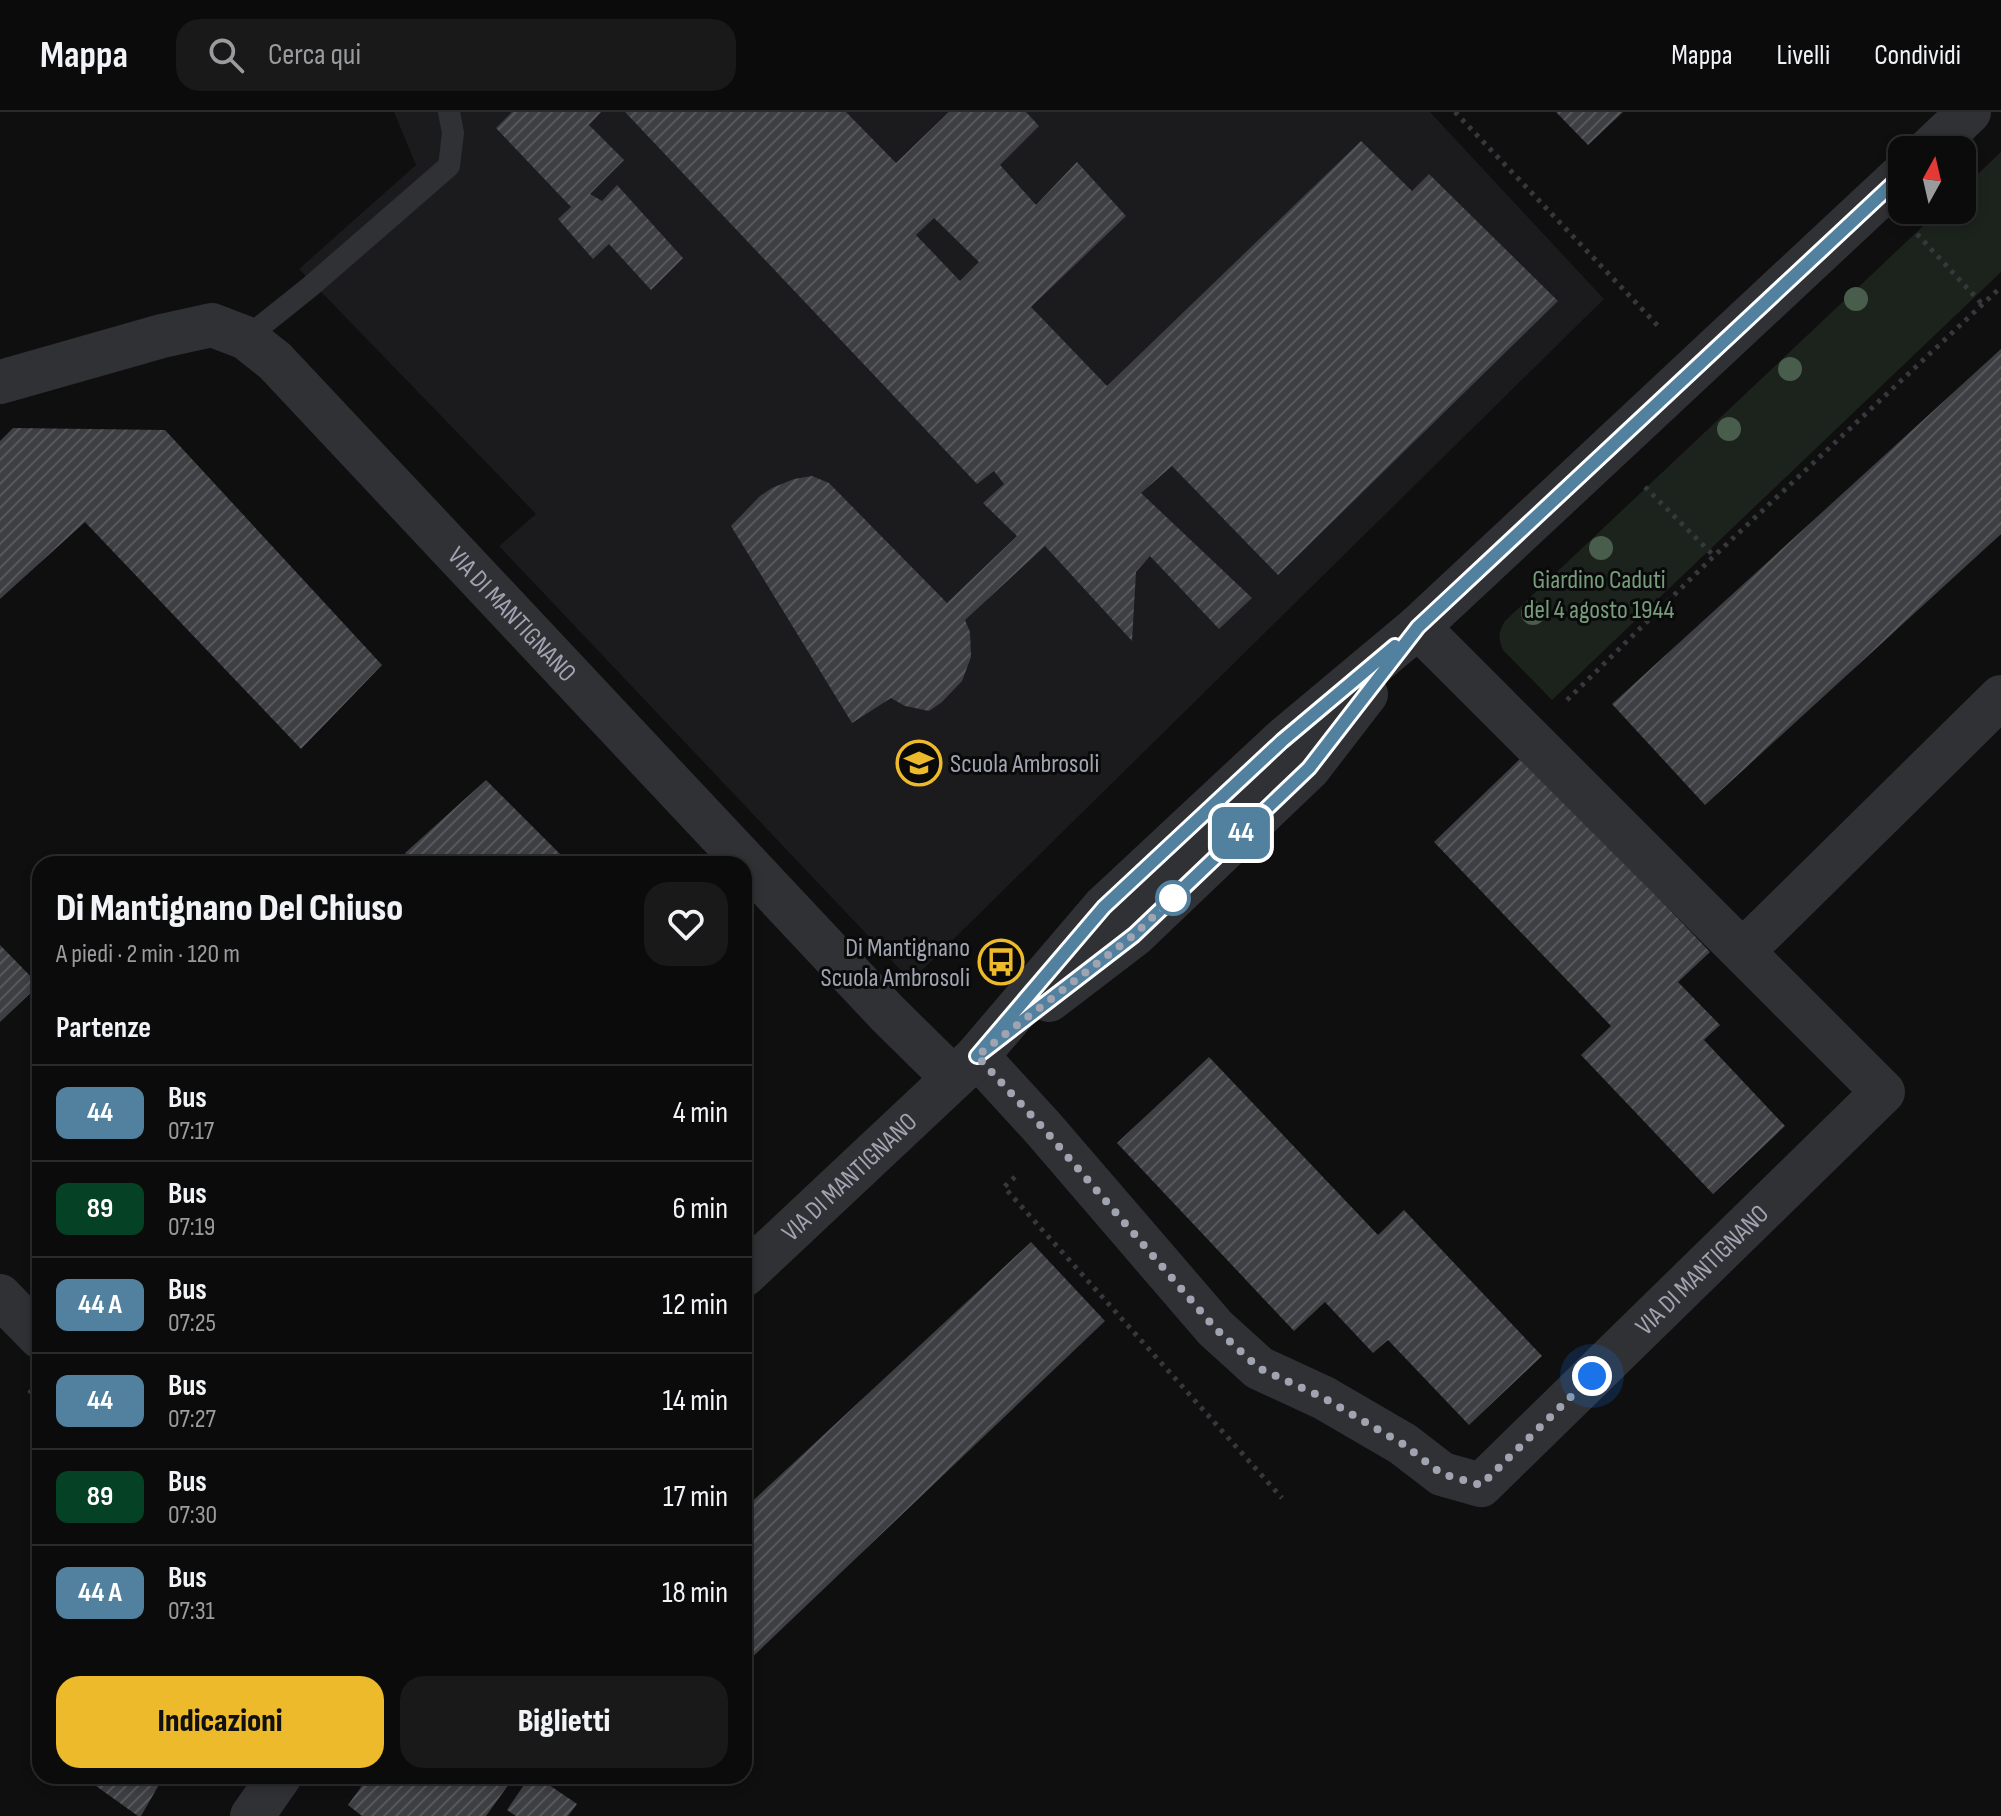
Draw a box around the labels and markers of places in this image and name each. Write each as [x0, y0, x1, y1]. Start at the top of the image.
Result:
school or university icon: Scuola Ambrosoli [895, 739, 943, 787]
place label: Scuola Ambrosoli [950, 749, 1099, 780]
unlabelled marker [1156, 881, 1190, 915]
place label: Di Mantignano Scuola Ambrosoli [821, 933, 970, 994]
bus stop icon: Di Mantignano Scuola Ambrosoli [977, 938, 1025, 986]

